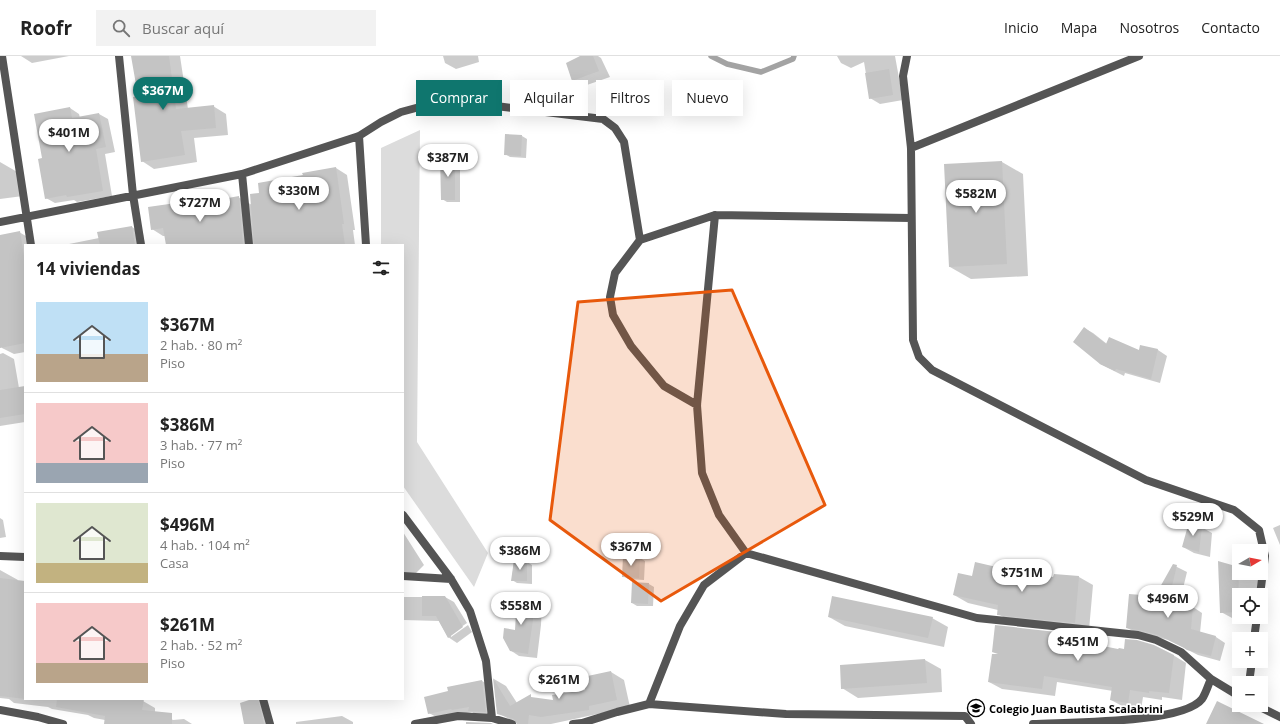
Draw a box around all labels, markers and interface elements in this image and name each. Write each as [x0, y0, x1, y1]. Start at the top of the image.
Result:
search box [96, 10, 376, 46]
text: Roofr [20, 15, 72, 41]
icon: search [110, 17, 132, 39]
text: Buscar aquí [142, 18, 224, 38]
text: Inicio [1004, 18, 1039, 37]
text: Mapa [1061, 18, 1097, 37]
text: Nosotros [1119, 18, 1179, 37]
text: Contacto [1201, 18, 1260, 37]
pin: $367M [135, 77, 191, 111]
chip: Comprar [416, 80, 502, 116]
chip: Alquilar [510, 80, 588, 116]
chip: Filtros [596, 80, 664, 116]
chip: Nuevo [672, 80, 743, 116]
text: $367M [142, 81, 184, 99]
pin: $401M [41, 119, 97, 153]
text: $401M [48, 123, 90, 141]
pin: $387M [420, 144, 476, 178]
text: $387M [427, 148, 469, 166]
pin: $330M [271, 177, 327, 211]
pin: $582M [948, 180, 1004, 214]
text: $330M [278, 181, 320, 199]
text: $582M [955, 184, 997, 202]
pin: $727M [172, 189, 228, 223]
text: $727M [179, 193, 221, 211]
text: 14 viviendas [36, 257, 140, 280]
icon: filters [370, 257, 392, 279]
text: $367M [160, 313, 215, 336]
icon: home [68, 318, 116, 366]
text: 2 hab. · 80 m² [160, 336, 242, 354]
text: Piso [160, 354, 185, 372]
text: $386M [160, 413, 215, 436]
icon: home [68, 419, 116, 467]
text: 3 hab. · 77 m² [160, 436, 242, 454]
text: Piso [160, 454, 185, 472]
pin: $529M [1165, 503, 1221, 537]
text: $529M [1172, 507, 1214, 525]
text: $496M [160, 513, 215, 536]
icon: home [68, 519, 116, 567]
pin: $367M [603, 533, 659, 567]
text: 4 hab. · 104 m² [160, 536, 250, 554]
pin: $386M [492, 537, 548, 571]
text: $367M [610, 537, 652, 555]
text: $386M [499, 541, 541, 559]
north arrow [1232, 544, 1268, 580]
map controls [1232, 544, 1268, 712]
text: Casa [160, 554, 189, 572]
pin: $751M [994, 559, 1050, 593]
text: $751M [1001, 563, 1043, 581]
pin: $496M [1140, 585, 1196, 619]
button: locate [1232, 588, 1268, 624]
text: $496M [1147, 589, 1189, 607]
pin: $558M [493, 592, 549, 626]
text: $558M [500, 596, 542, 614]
text: $261M [160, 613, 215, 636]
icon: home [68, 619, 116, 667]
pin: $451M [1050, 628, 1106, 662]
text: $451M [1057, 632, 1099, 650]
button: + [1232, 632, 1268, 668]
text: 2 hab. · 52 m² [160, 636, 242, 654]
text: Piso [160, 654, 185, 672]
pin: $261M [531, 666, 587, 700]
text: $261M [538, 670, 580, 688]
button: − [1232, 676, 1268, 712]
school or university icon: Colegio Juan Bautista Scalabrini [966, 698, 986, 718]
place label: Colegio Juan Bautista Scalabrini [989, 701, 1163, 716]

